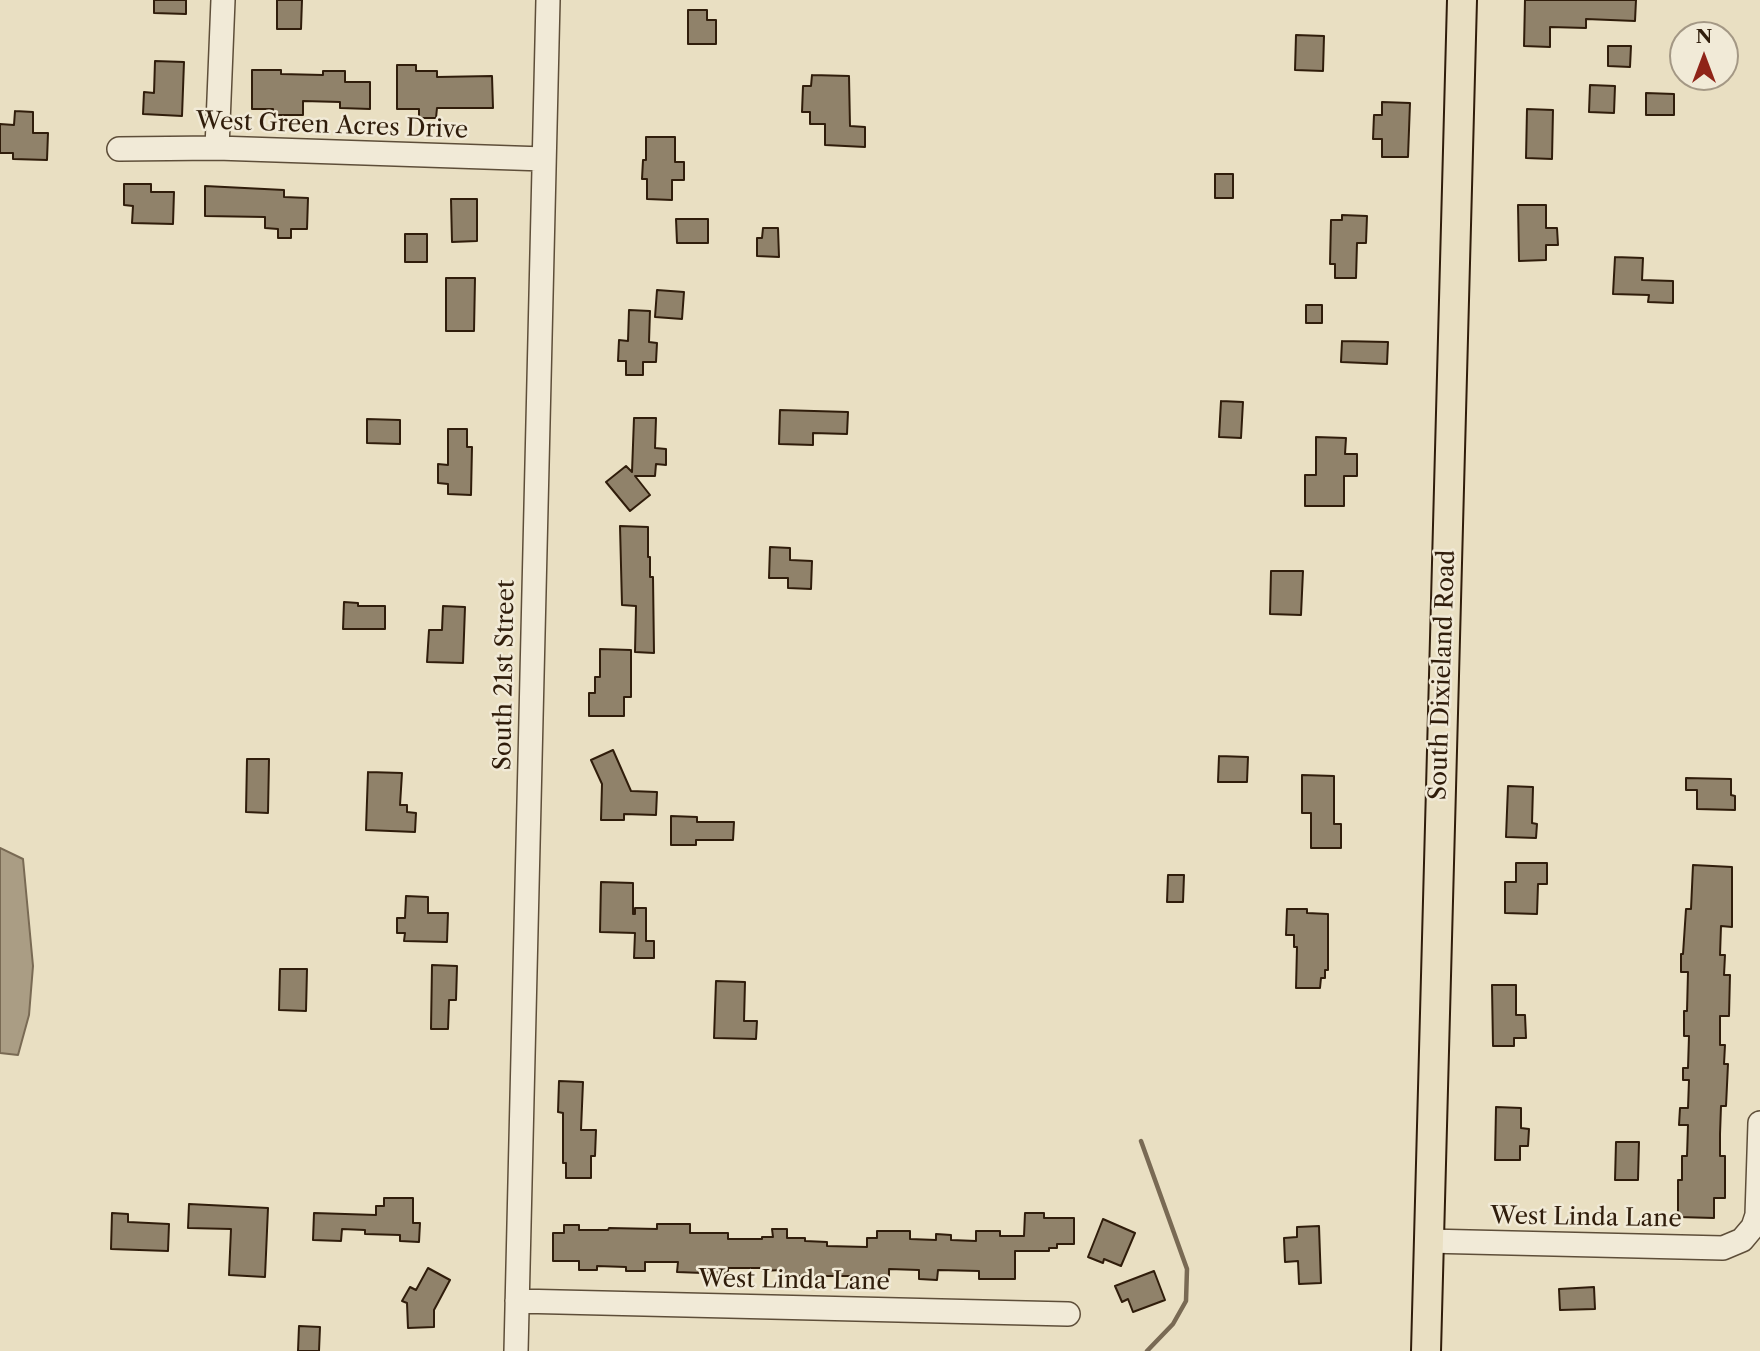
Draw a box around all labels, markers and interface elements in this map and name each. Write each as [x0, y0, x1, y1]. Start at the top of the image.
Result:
north arrow [1669, 21, 1739, 91]
text: N [1696, 25, 1712, 48]
street label: West Green Acres Drive [195, 107, 469, 145]
street label: South Dixieland Road [1424, 549, 1462, 801]
street label: South 21st Street [489, 579, 521, 771]
street label: West Linda Lane [1490, 1202, 1682, 1234]
street label: West Linda Lane [698, 1265, 890, 1297]

